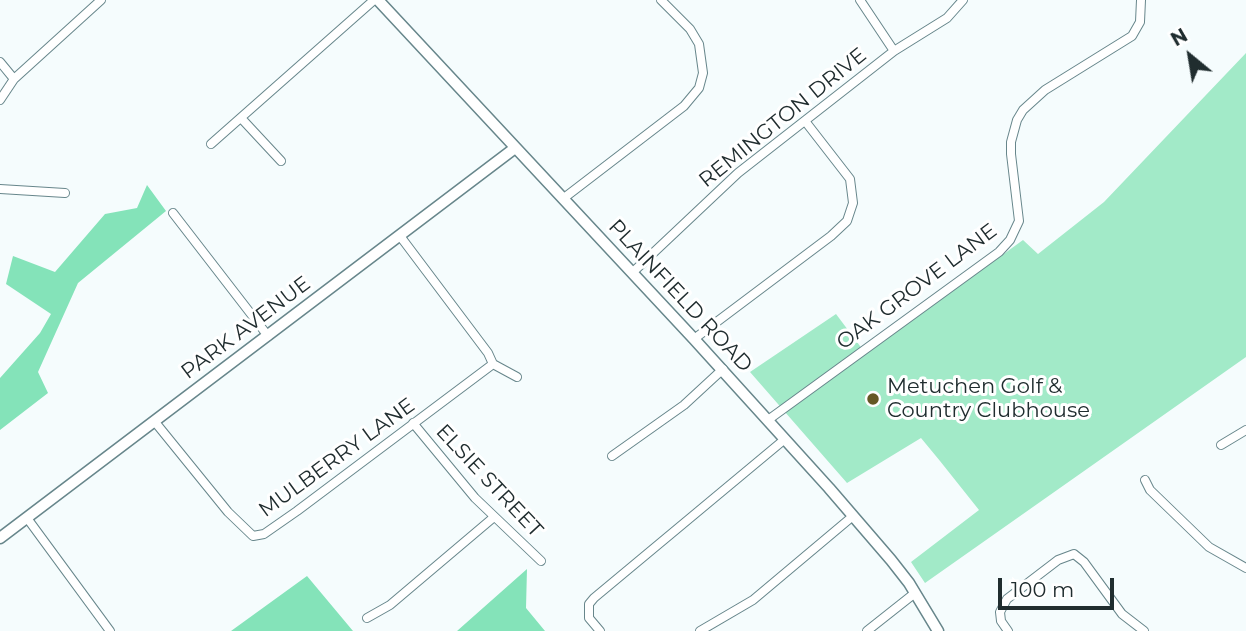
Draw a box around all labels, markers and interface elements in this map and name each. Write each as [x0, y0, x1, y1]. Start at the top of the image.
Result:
north arrow [1155, 21, 1225, 91]
text: N [1167, 24, 1192, 51]
street label: REMINGTON DRIVE [694, 43, 872, 193]
street label: PLAINFIELD ROAD [603, 214, 757, 378]
street label: OAK GROVE LANE [832, 219, 1002, 355]
street label: PARK AVENUE [176, 271, 316, 385]
place label: Metuchen Golf & Country Clubhouse [887, 374, 1090, 424]
marker: Metuchen Golf & Country Clubhouse [865, 391, 881, 407]
street label: MULBERRY LANE [254, 393, 420, 523]
street label: ELSIE STREET [430, 419, 548, 543]
scale bar [1001, 564, 1116, 608]
text: 100 m [1011, 577, 1074, 602]

